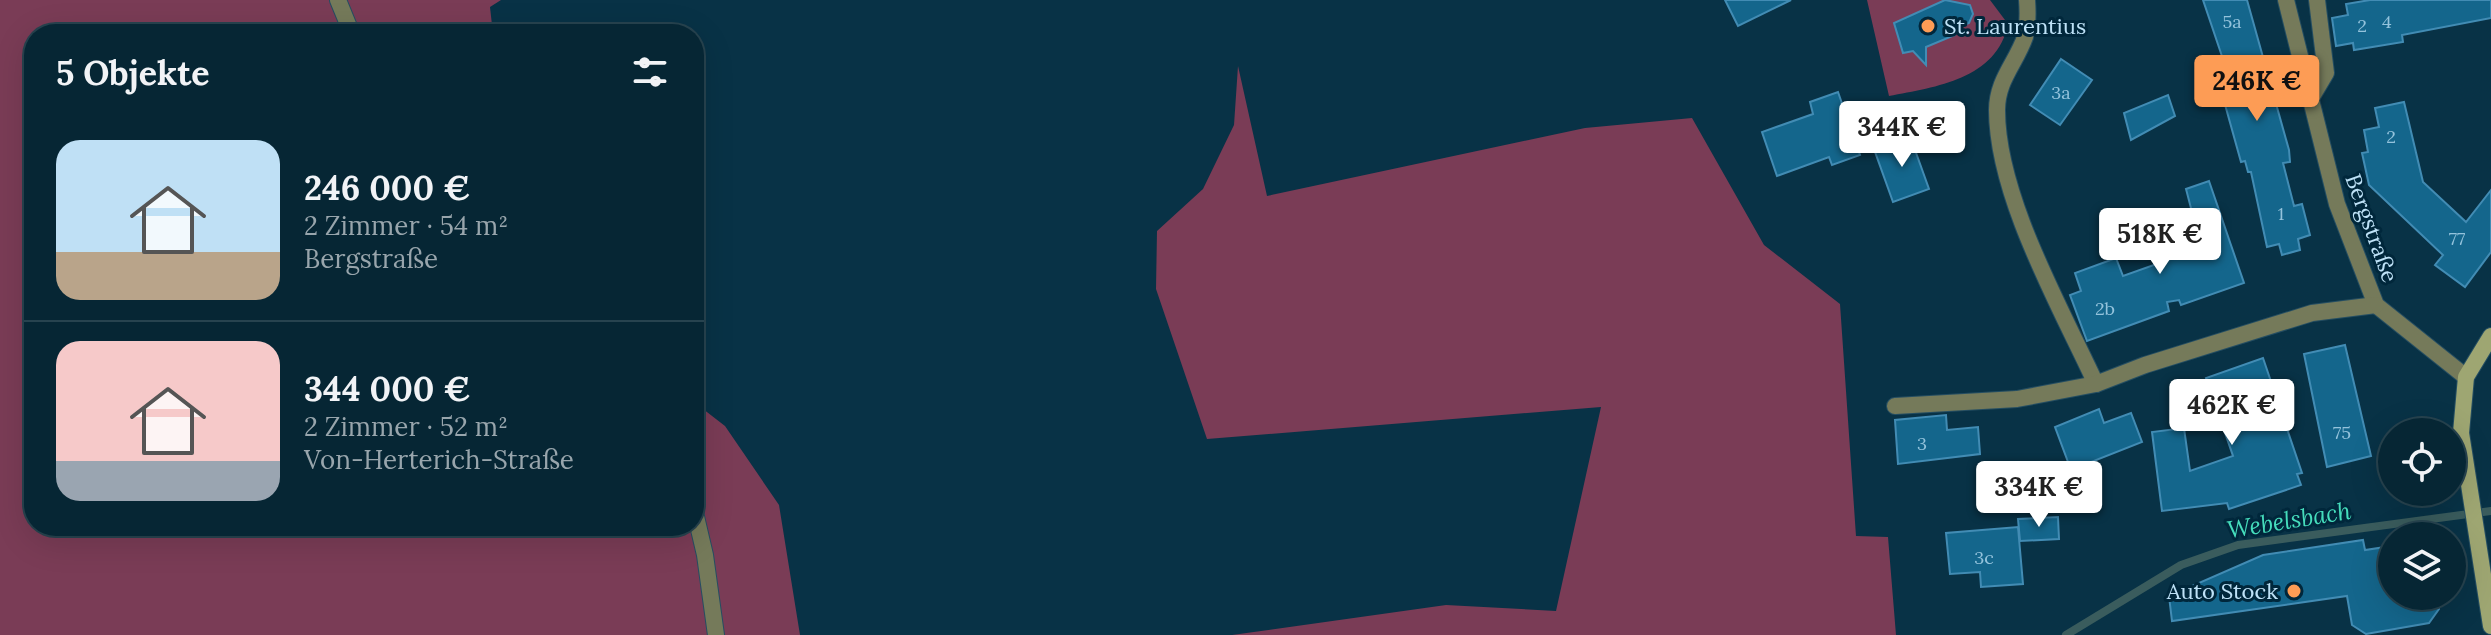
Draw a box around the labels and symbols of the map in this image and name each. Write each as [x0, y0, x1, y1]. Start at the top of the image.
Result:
house number: 5a [2222, 10, 2242, 33]
house number: 4 [2382, 10, 2392, 33]
place label: St. Laurentius [1944, 12, 2086, 40]
house number: 2 [2357, 14, 2367, 37]
marker: St. Laurentius [1919, 17, 1937, 35]
pin: 246K € [2192, 55, 2322, 123]
house number: 3a [2051, 81, 2071, 104]
pin: 344K € [1837, 101, 1967, 169]
house number: 2 [2386, 125, 2396, 148]
street label: Bergstraße [2339, 170, 2405, 286]
house number: 1 [2278, 202, 2284, 225]
pin: 518K € [2095, 208, 2225, 276]
house number: 77 [2449, 227, 2465, 250]
house number: 2b [2095, 297, 2115, 320]
pin: 462K € [2167, 379, 2297, 447]
house number: 75 [2333, 421, 2351, 444]
house number: 3 [1917, 432, 1927, 455]
pin: 334K € [1974, 461, 2104, 529]
water label: Webelsbach [2225, 495, 2353, 545]
house number: 3c [1974, 546, 1994, 569]
place label: Auto Stock [2166, 577, 2278, 605]
marker: Auto Stock [2285, 582, 2303, 600]

